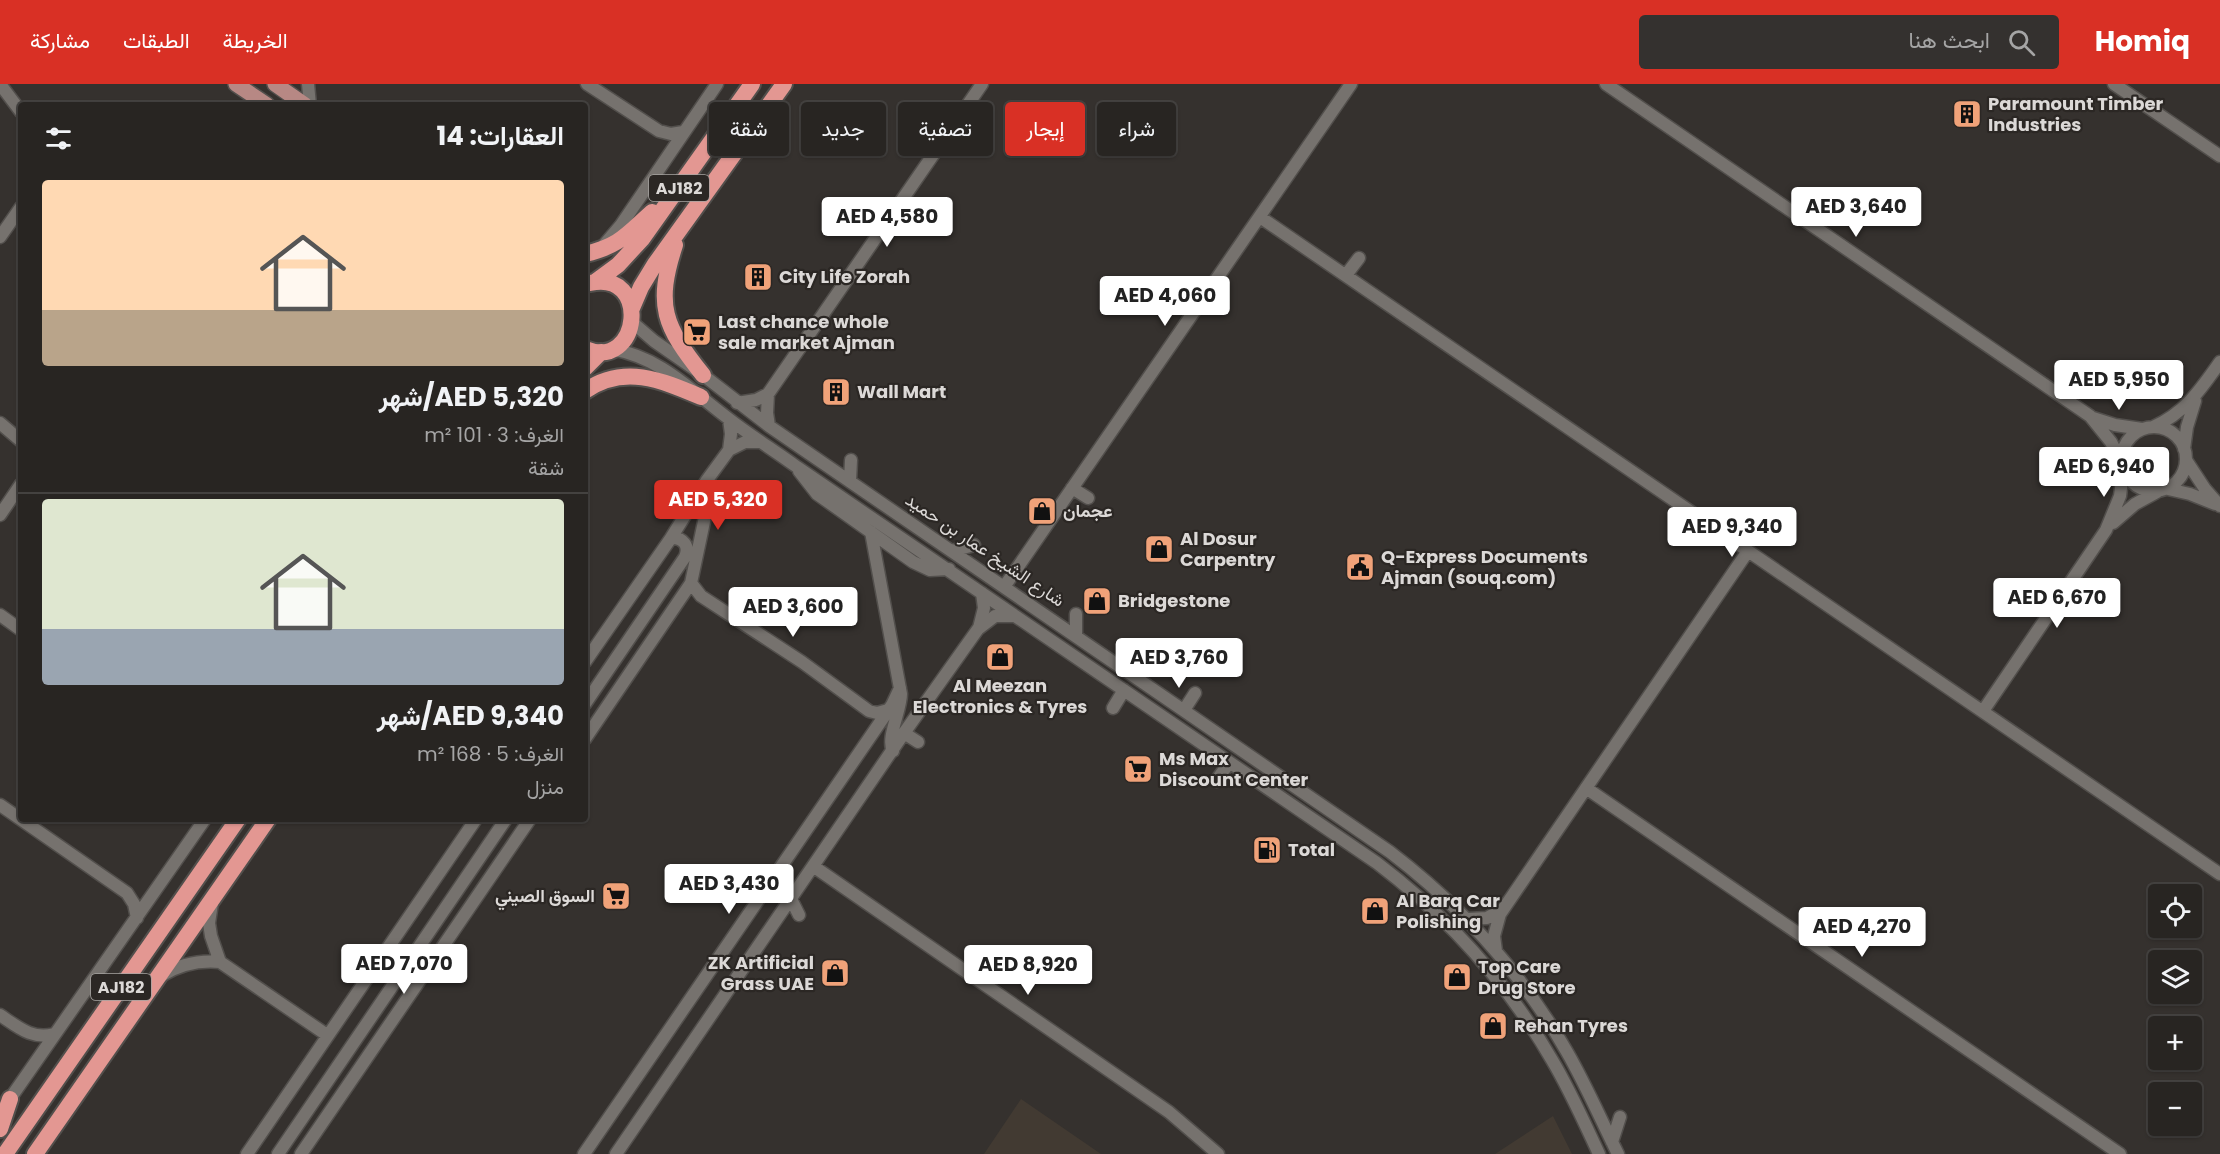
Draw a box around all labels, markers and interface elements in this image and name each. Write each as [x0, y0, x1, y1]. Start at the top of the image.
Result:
search box [1639, 15, 2059, 69]
text: Homiq [2095, 22, 2190, 61]
text: ابحث هنا [1908, 25, 1990, 56]
text: مشاركة [30, 26, 90, 55]
text: الطبقات [123, 26, 190, 55]
text: الخريطة [223, 26, 288, 55]
icon: search [2005, 26, 2038, 59]
place label: Paramount Timber Industries [1988, 91, 2164, 137]
building icon: Paramount Timber Industries [1951, 98, 1983, 130]
chip: شقة [709, 102, 789, 156]
chip: جديد [801, 102, 886, 156]
chip: تصفية [898, 102, 993, 156]
chip: إيجار [1005, 102, 1085, 156]
chip: شراء [1097, 102, 1176, 156]
text: العقارات: 14 [437, 118, 564, 154]
icon: filters [42, 122, 75, 155]
road number: AJ182 [649, 175, 709, 201]
pin: AED 3,640 [1787, 187, 1925, 238]
text: AED 3,640 [1805, 192, 1907, 220]
pin: AED 4,580 [818, 197, 956, 248]
text: AED 4,580 [836, 202, 938, 230]
icon: home [249, 219, 357, 327]
building icon: City Life Zorah [742, 261, 774, 293]
place label: City Life Zorah [779, 264, 910, 289]
pin: AED 4,060 [1096, 276, 1234, 327]
text: AED 4,060 [1114, 281, 1216, 309]
place label: Last chance whole sale market Ajman [718, 309, 895, 355]
supermarket icon: Last chance whole sale market Ajman [681, 316, 713, 348]
pin: AED 5,950 [2050, 360, 2188, 411]
text: AED 5,950 [2068, 365, 2170, 393]
building icon: Wall Mart [820, 376, 852, 408]
text: AED 5,320/شهر [379, 379, 564, 415]
place label: Wall Mart [857, 379, 946, 404]
text: الغرف: 3 · 101 m² [424, 421, 564, 449]
pin: AED 6,940 [2035, 447, 2173, 498]
text: AED 6,940 [2053, 452, 2155, 480]
text: شقة [528, 454, 564, 482]
pin: AED 5,320 [649, 480, 787, 531]
text: AED 5,320 [668, 485, 768, 513]
street label: شارع الشيخ عمار بن حميد [901, 487, 1070, 612]
shop icon: عجمان [1026, 495, 1058, 527]
place label: عجمان [1063, 498, 1113, 523]
pin: AED 9,340 [1663, 507, 1801, 558]
text: AED 9,340 [1681, 512, 1783, 540]
place label: Al Dosur Carpentry [1180, 526, 1276, 572]
shop icon: Al Dosur Carpentry [1143, 533, 1175, 565]
icon: home [249, 538, 357, 646]
place label: Q-Express Documents Ajman (souq.com) [1381, 544, 1588, 590]
public building icon: Q-Express Documents Ajman (souq.com) [1344, 551, 1376, 583]
pin: AED 6,670 [1988, 578, 2126, 629]
text: AED 6,670 [2007, 583, 2107, 611]
shop icon: Bridgestone [1081, 585, 1113, 617]
pin: AED 3,600 [724, 587, 862, 638]
place label: Bridgestone [1118, 588, 1230, 613]
text: AED 3,600 [743, 592, 844, 620]
pin: AED 3,760 [1110, 638, 1248, 689]
shop icon: Al Meezan Electronics & Tyres [984, 641, 1016, 673]
text: AED 3,760 [1130, 643, 1228, 671]
place label: Al Meezan Electronics & Tyres [913, 673, 1087, 719]
text: AED 9,340/شهر [377, 698, 564, 734]
text: الغرف: 5 · 168 m² [417, 740, 564, 768]
place label: Ms Max Discount Center [1159, 746, 1309, 792]
supermarket icon: Ms Max Discount Center [1122, 753, 1154, 785]
text: منزل [527, 773, 564, 801]
fuel station icon: Total [1251, 834, 1283, 866]
place label: Total [1288, 837, 1335, 862]
pin: AED 3,430 [660, 864, 798, 915]
text: AED 3,430 [679, 869, 779, 897]
supermarket icon: السوق الصيني [600, 880, 632, 912]
place label: السوق الصيني [495, 883, 595, 911]
map controls [2148, 884, 2202, 1136]
button: locate [2148, 884, 2202, 938]
place label: Al Barq Car Polishing [1396, 888, 1500, 934]
shop icon: Al Barq Car Polishing [1359, 895, 1391, 927]
pin: AED 4,270 [1793, 907, 1931, 958]
text: AED 4,270 [1813, 912, 1911, 940]
pin: AED 7,070 [335, 944, 473, 995]
pin: AED 8,920 [959, 945, 1097, 996]
text: AED 7,070 [355, 949, 453, 977]
place label: ZK Artificial Grass UAE [708, 950, 814, 996]
text: AED 8,920 [978, 950, 1078, 978]
button: layers [2148, 950, 2202, 1004]
place label: Top Care Drug Store [1478, 954, 1576, 1000]
shop icon: ZK Artificial Grass UAE [819, 957, 851, 989]
shop icon: Top Care Drug Store [1441, 961, 1473, 993]
road number: AJ182 [91, 974, 151, 1000]
shop icon: Rehan Tyres [1477, 1010, 1509, 1042]
place label: Rehan Tyres [1514, 1013, 1628, 1038]
button: + [2148, 1016, 2202, 1070]
button: − [2148, 1082, 2202, 1136]

